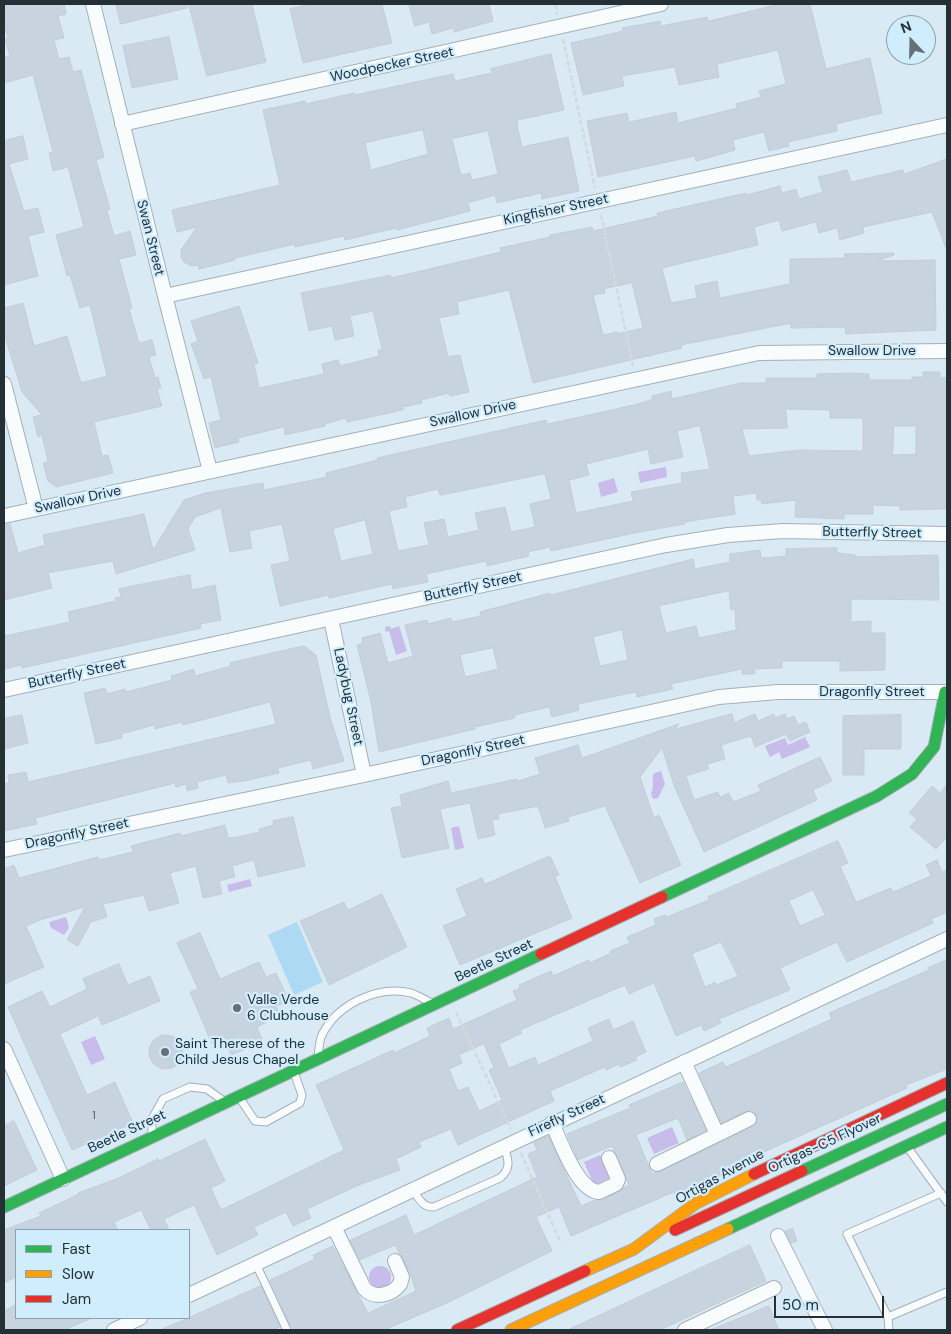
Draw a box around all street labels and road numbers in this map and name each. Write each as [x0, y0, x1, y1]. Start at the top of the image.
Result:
street label: Woodpecker Street [329, 44, 455, 86]
street label: Kingfisher Street [502, 191, 610, 229]
street label: Swan Street [132, 198, 168, 278]
street label: Swallow Drive [828, 343, 916, 359]
street label: Swallow Drive [428, 397, 518, 431]
street label: Swallow Drive [33, 483, 123, 517]
street label: Butterfly Street [822, 524, 922, 542]
street label: Butterfly Street [423, 568, 523, 606]
street label: Ladybug Street [329, 647, 367, 747]
street label: Butterfly Street [27, 655, 127, 693]
street label: Dragonfly Street [819, 684, 925, 700]
street label: Dragonfly Street [420, 732, 526, 770]
street label: Dragonfly Street [24, 815, 130, 853]
street label: Beetle Street [452, 936, 536, 986]
street label: Firefly Street [526, 1091, 608, 1141]
street label: Beetle Street [85, 1107, 169, 1157]
street label: Ortigas-C5 Flyover [766, 1110, 884, 1178]
street label: Ortigas Avenue [673, 1146, 767, 1208]

